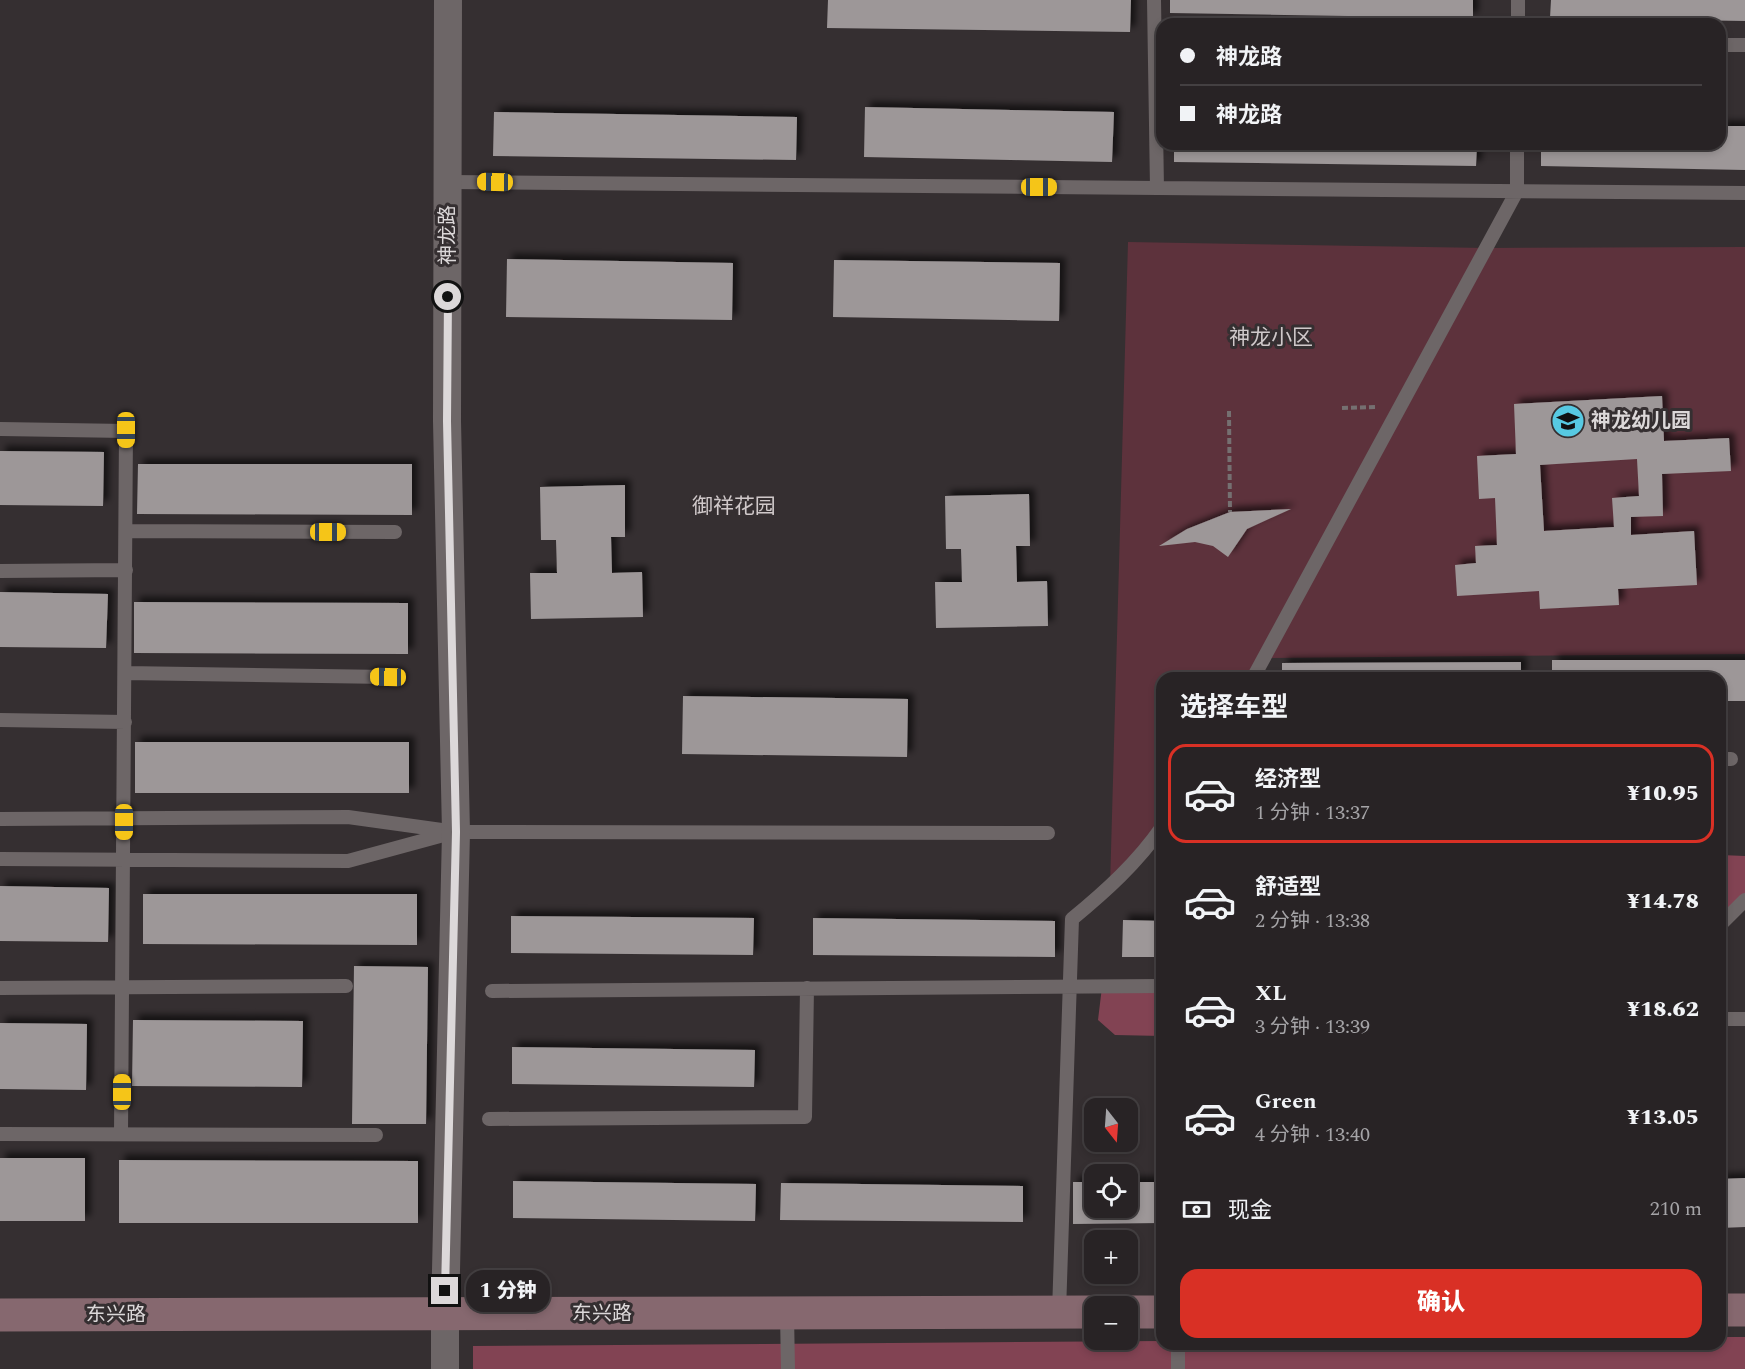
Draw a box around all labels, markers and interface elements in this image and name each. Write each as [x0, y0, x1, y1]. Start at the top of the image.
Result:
text: 神龙路 [1216, 41, 1282, 74]
text: 神龙路 [1216, 99, 1282, 132]
car [477, 173, 513, 191]
car [1021, 178, 1057, 196]
street label: 神龙路 [433, 205, 463, 265]
route start [434, 283, 461, 310]
district label: 神龙小区 [1229, 322, 1313, 354]
school or university icon: 神龙幼儿园 [1550, 403, 1586, 439]
place label: 神龙幼儿园 [1591, 406, 1691, 436]
car [117, 412, 135, 448]
district label: 御祥花园 [692, 491, 776, 523]
car [310, 523, 346, 541]
car [370, 668, 406, 686]
text: 选择车型 [1180, 687, 1288, 729]
text: 经济型 [1255, 763, 1321, 796]
icon: car [1183, 767, 1237, 821]
text: ¥10.95 [1627, 777, 1699, 810]
text: 1 分钟 · 13:37 [1255, 798, 1370, 828]
car [115, 804, 133, 840]
text: 舒适型 [1255, 871, 1321, 904]
icon: car [1183, 875, 1237, 929]
text: ¥14.78 [1627, 885, 1699, 918]
text: 2 分钟 · 13:38 [1255, 906, 1370, 936]
text: XL [1255, 977, 1286, 1010]
icon: car [1183, 983, 1237, 1037]
text: ¥18.62 [1627, 993, 1699, 1026]
text: 3 分钟 · 13:39 [1255, 1012, 1370, 1042]
car [113, 1074, 131, 1110]
text: Green [1255, 1085, 1317, 1118]
icon: car [1183, 1091, 1237, 1145]
north arrow [1084, 1098, 1138, 1152]
map controls [1084, 1098, 1138, 1350]
text: ¥13.05 [1627, 1101, 1699, 1134]
text: 4 分钟 · 13:40 [1255, 1120, 1370, 1150]
button: locate [1084, 1164, 1138, 1218]
icon: cash [1180, 1193, 1213, 1226]
text: 现金 [1228, 1194, 1272, 1227]
text: 210 m [1650, 1194, 1702, 1224]
button: + [1084, 1230, 1138, 1284]
button: 确认 [1180, 1269, 1702, 1338]
callout: 1 分钟 [466, 1270, 550, 1312]
text: 1 分钟 [480, 1276, 537, 1306]
route end [431, 1277, 458, 1304]
button: − [1084, 1296, 1138, 1350]
street label: 东兴路 [572, 1299, 632, 1329]
street label: 东兴路 [86, 1300, 146, 1330]

